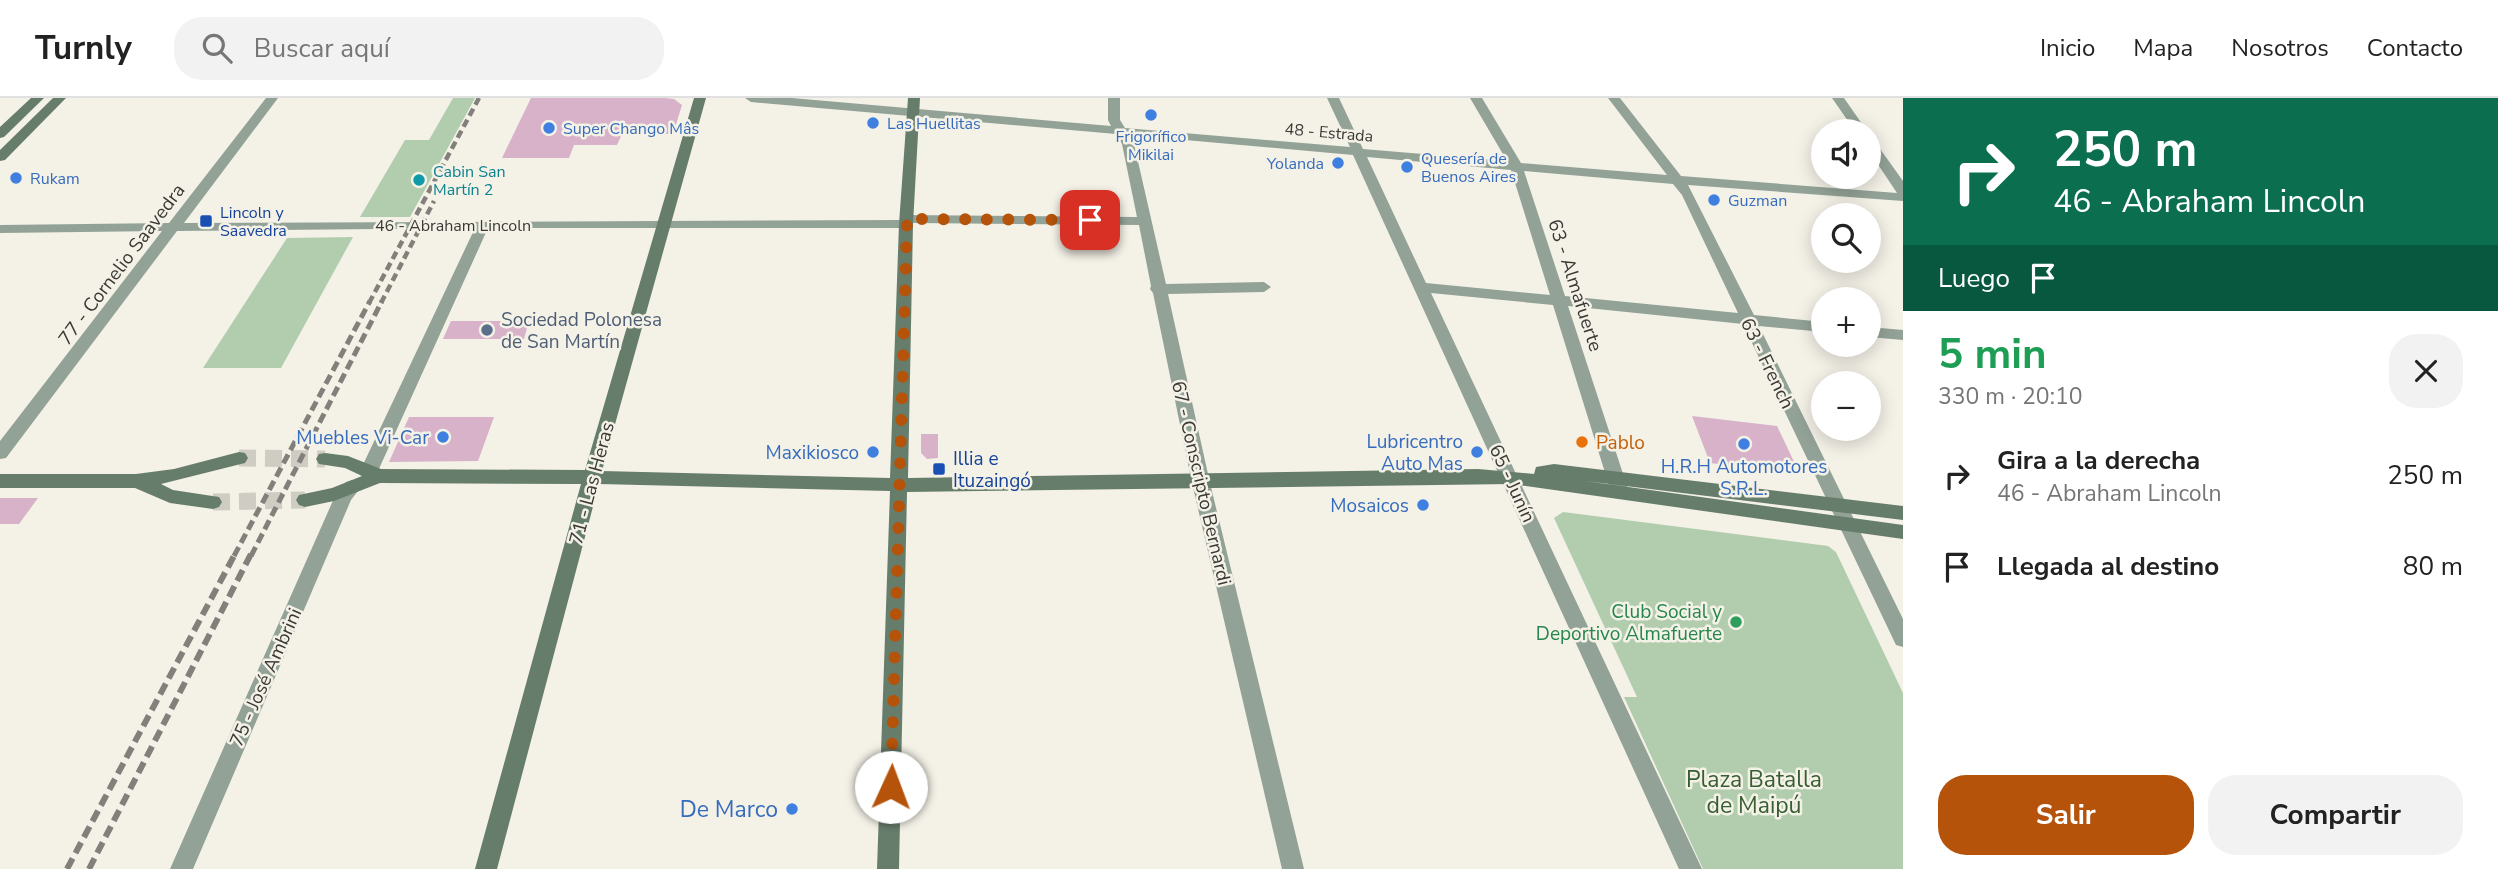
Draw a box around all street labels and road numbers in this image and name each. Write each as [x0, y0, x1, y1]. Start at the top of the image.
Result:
street label: 48 - Estrada [1284, 118, 1374, 148]
street label: 77 - Cornelio Saavedra [52, 179, 191, 351]
street label: 46 - Abraham Lincoln [375, 215, 531, 237]
street label: 63 - Almafuerte [1541, 216, 1609, 355]
street label: 63 - French [1734, 314, 1800, 413]
street label: 67 - Conscripto Bernardi [1165, 378, 1237, 588]
street label: 71 - Las Heras [563, 419, 621, 547]
street label: 65 - Junín [1483, 440, 1542, 527]
street label: 75 - José Ambrini [224, 604, 308, 751]

